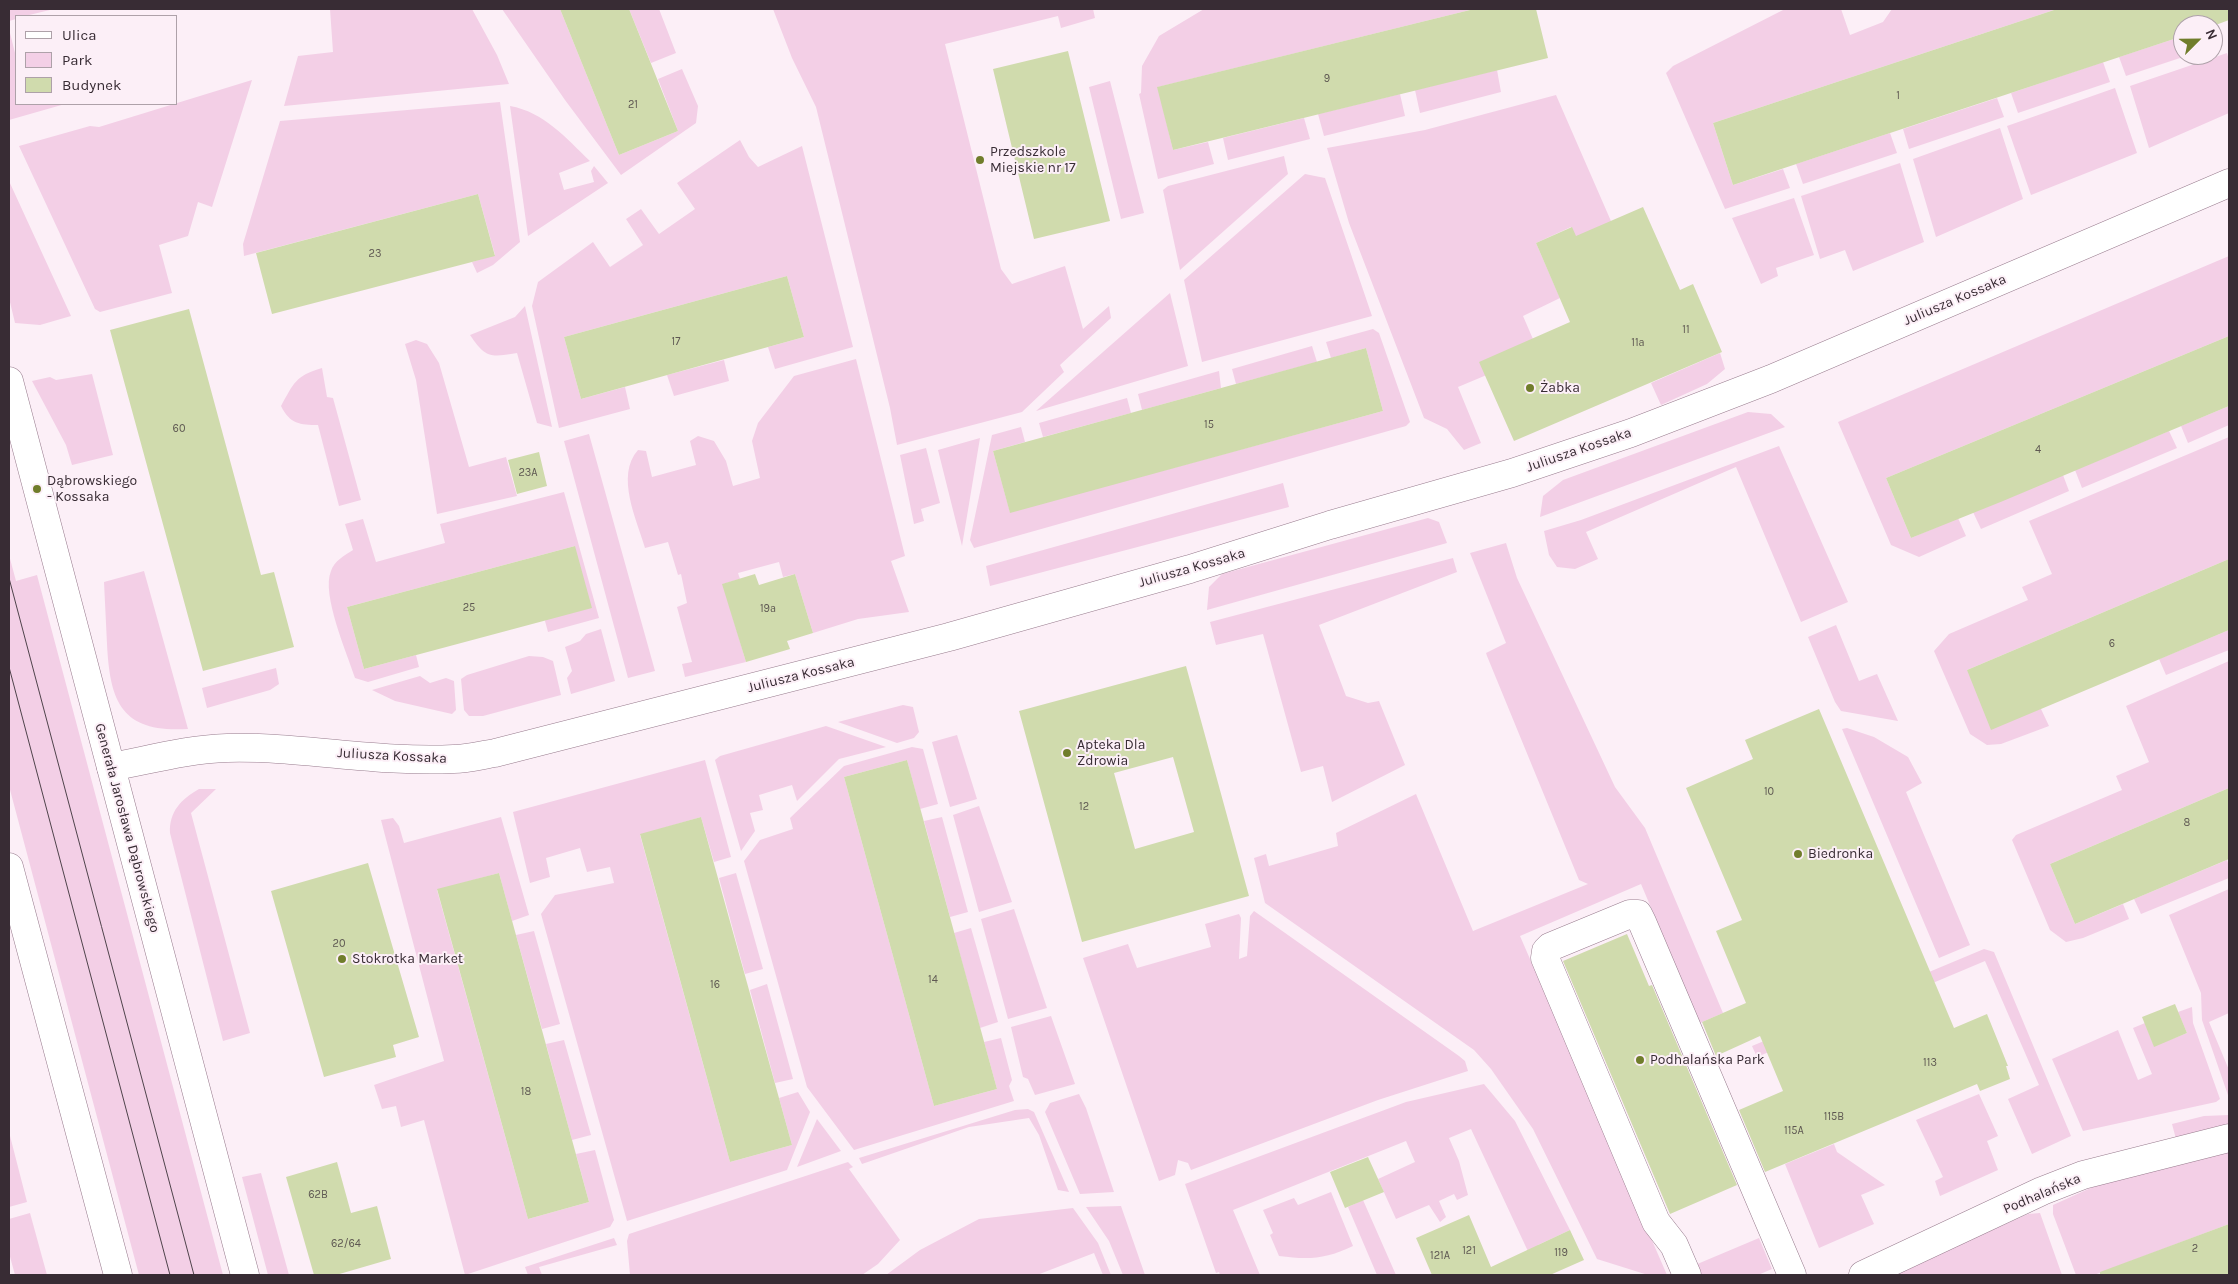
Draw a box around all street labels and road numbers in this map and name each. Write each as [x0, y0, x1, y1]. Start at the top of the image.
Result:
street label: Juliusza Kossaka [1901, 271, 2009, 329]
street label: Juliusza Kossaka [1524, 424, 1634, 476]
street label: Juliusza Kossaka [1137, 545, 1247, 591]
street label: Juliusza Kossaka [746, 654, 856, 696]
street label: Generała Jarosława Dąbrowskiego [91, 721, 163, 935]
street label: Juliusza Kossaka [337, 745, 447, 767]
street label: Podhalańska [2001, 1170, 2083, 1218]

